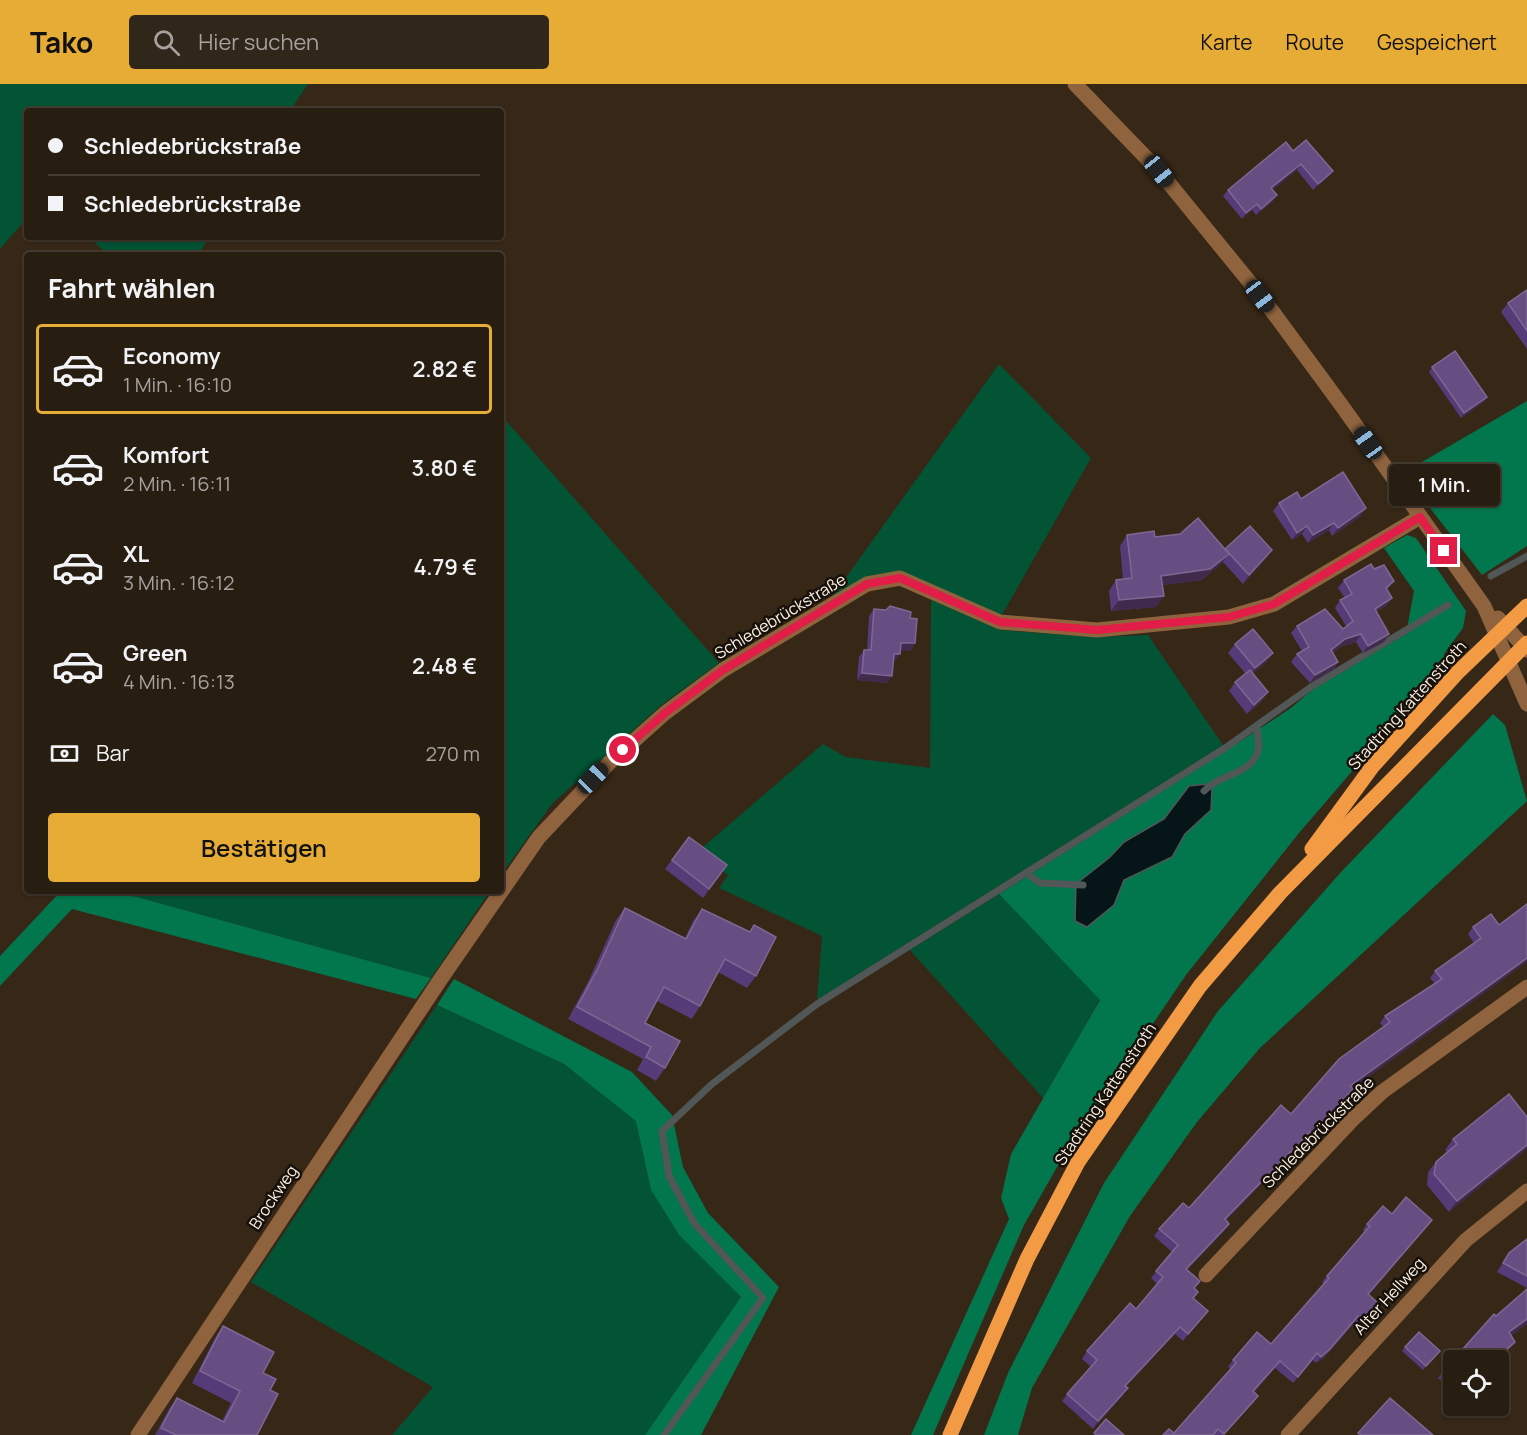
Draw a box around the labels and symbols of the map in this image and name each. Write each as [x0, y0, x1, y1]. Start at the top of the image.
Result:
car [1141, 151, 1177, 191]
car [1242, 276, 1278, 316]
car [1350, 423, 1386, 463]
callout: 1 Min. [1388, 464, 1500, 506]
route end [1430, 537, 1457, 564]
street label: Schledebrückstraße [710, 568, 850, 664]
street label: Stadtring Kattenstroth [1343, 635, 1471, 775]
route start [609, 736, 636, 763]
car [574, 759, 612, 797]
street label: Stadtring Kattenstroth [1049, 1018, 1161, 1170]
street label: Schledebrückstraße [1257, 1071, 1379, 1193]
street label: Brockweg [244, 1161, 302, 1233]
street label: Alter Hellweg [1348, 1253, 1430, 1339]

